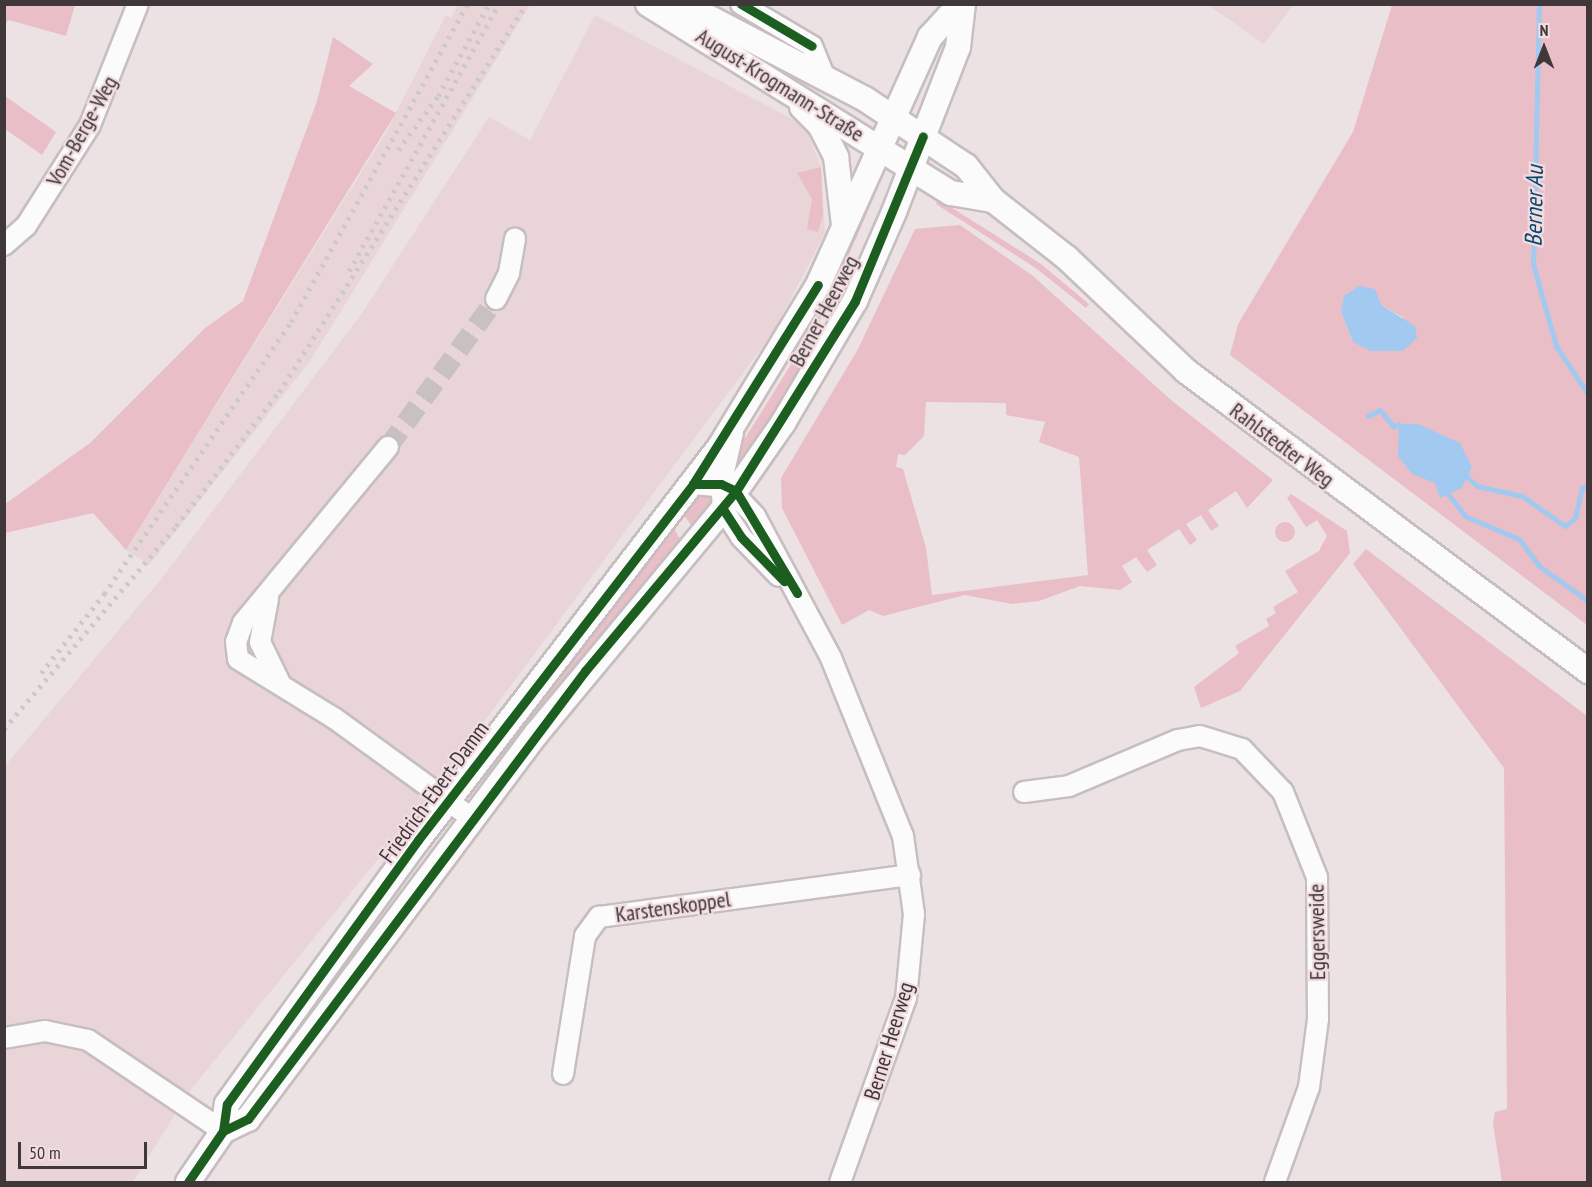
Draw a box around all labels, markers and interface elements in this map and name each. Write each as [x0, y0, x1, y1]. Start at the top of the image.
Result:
north arrow [1514, 18, 1574, 78]
text: N [1540, 20, 1548, 40]
street label: August-Krogmann-Straße [691, 23, 869, 147]
street label: Vom-Berge-Weg [41, 71, 123, 191]
water label: Berner Au [1519, 165, 1549, 247]
street label: Berner Heerweg [784, 251, 864, 371]
street label: Rahlstedter Weg [1224, 397, 1340, 493]
street label: Friedrich-Ebert-Damm [374, 716, 494, 868]
street label: Eggersweide [1303, 884, 1331, 980]
street label: Karstenskoppel [614, 886, 732, 928]
street label: Berner Heerweg [859, 979, 919, 1103]
scale bar [21, 1130, 150, 1168]
text: 50 m [29, 1141, 61, 1164]

